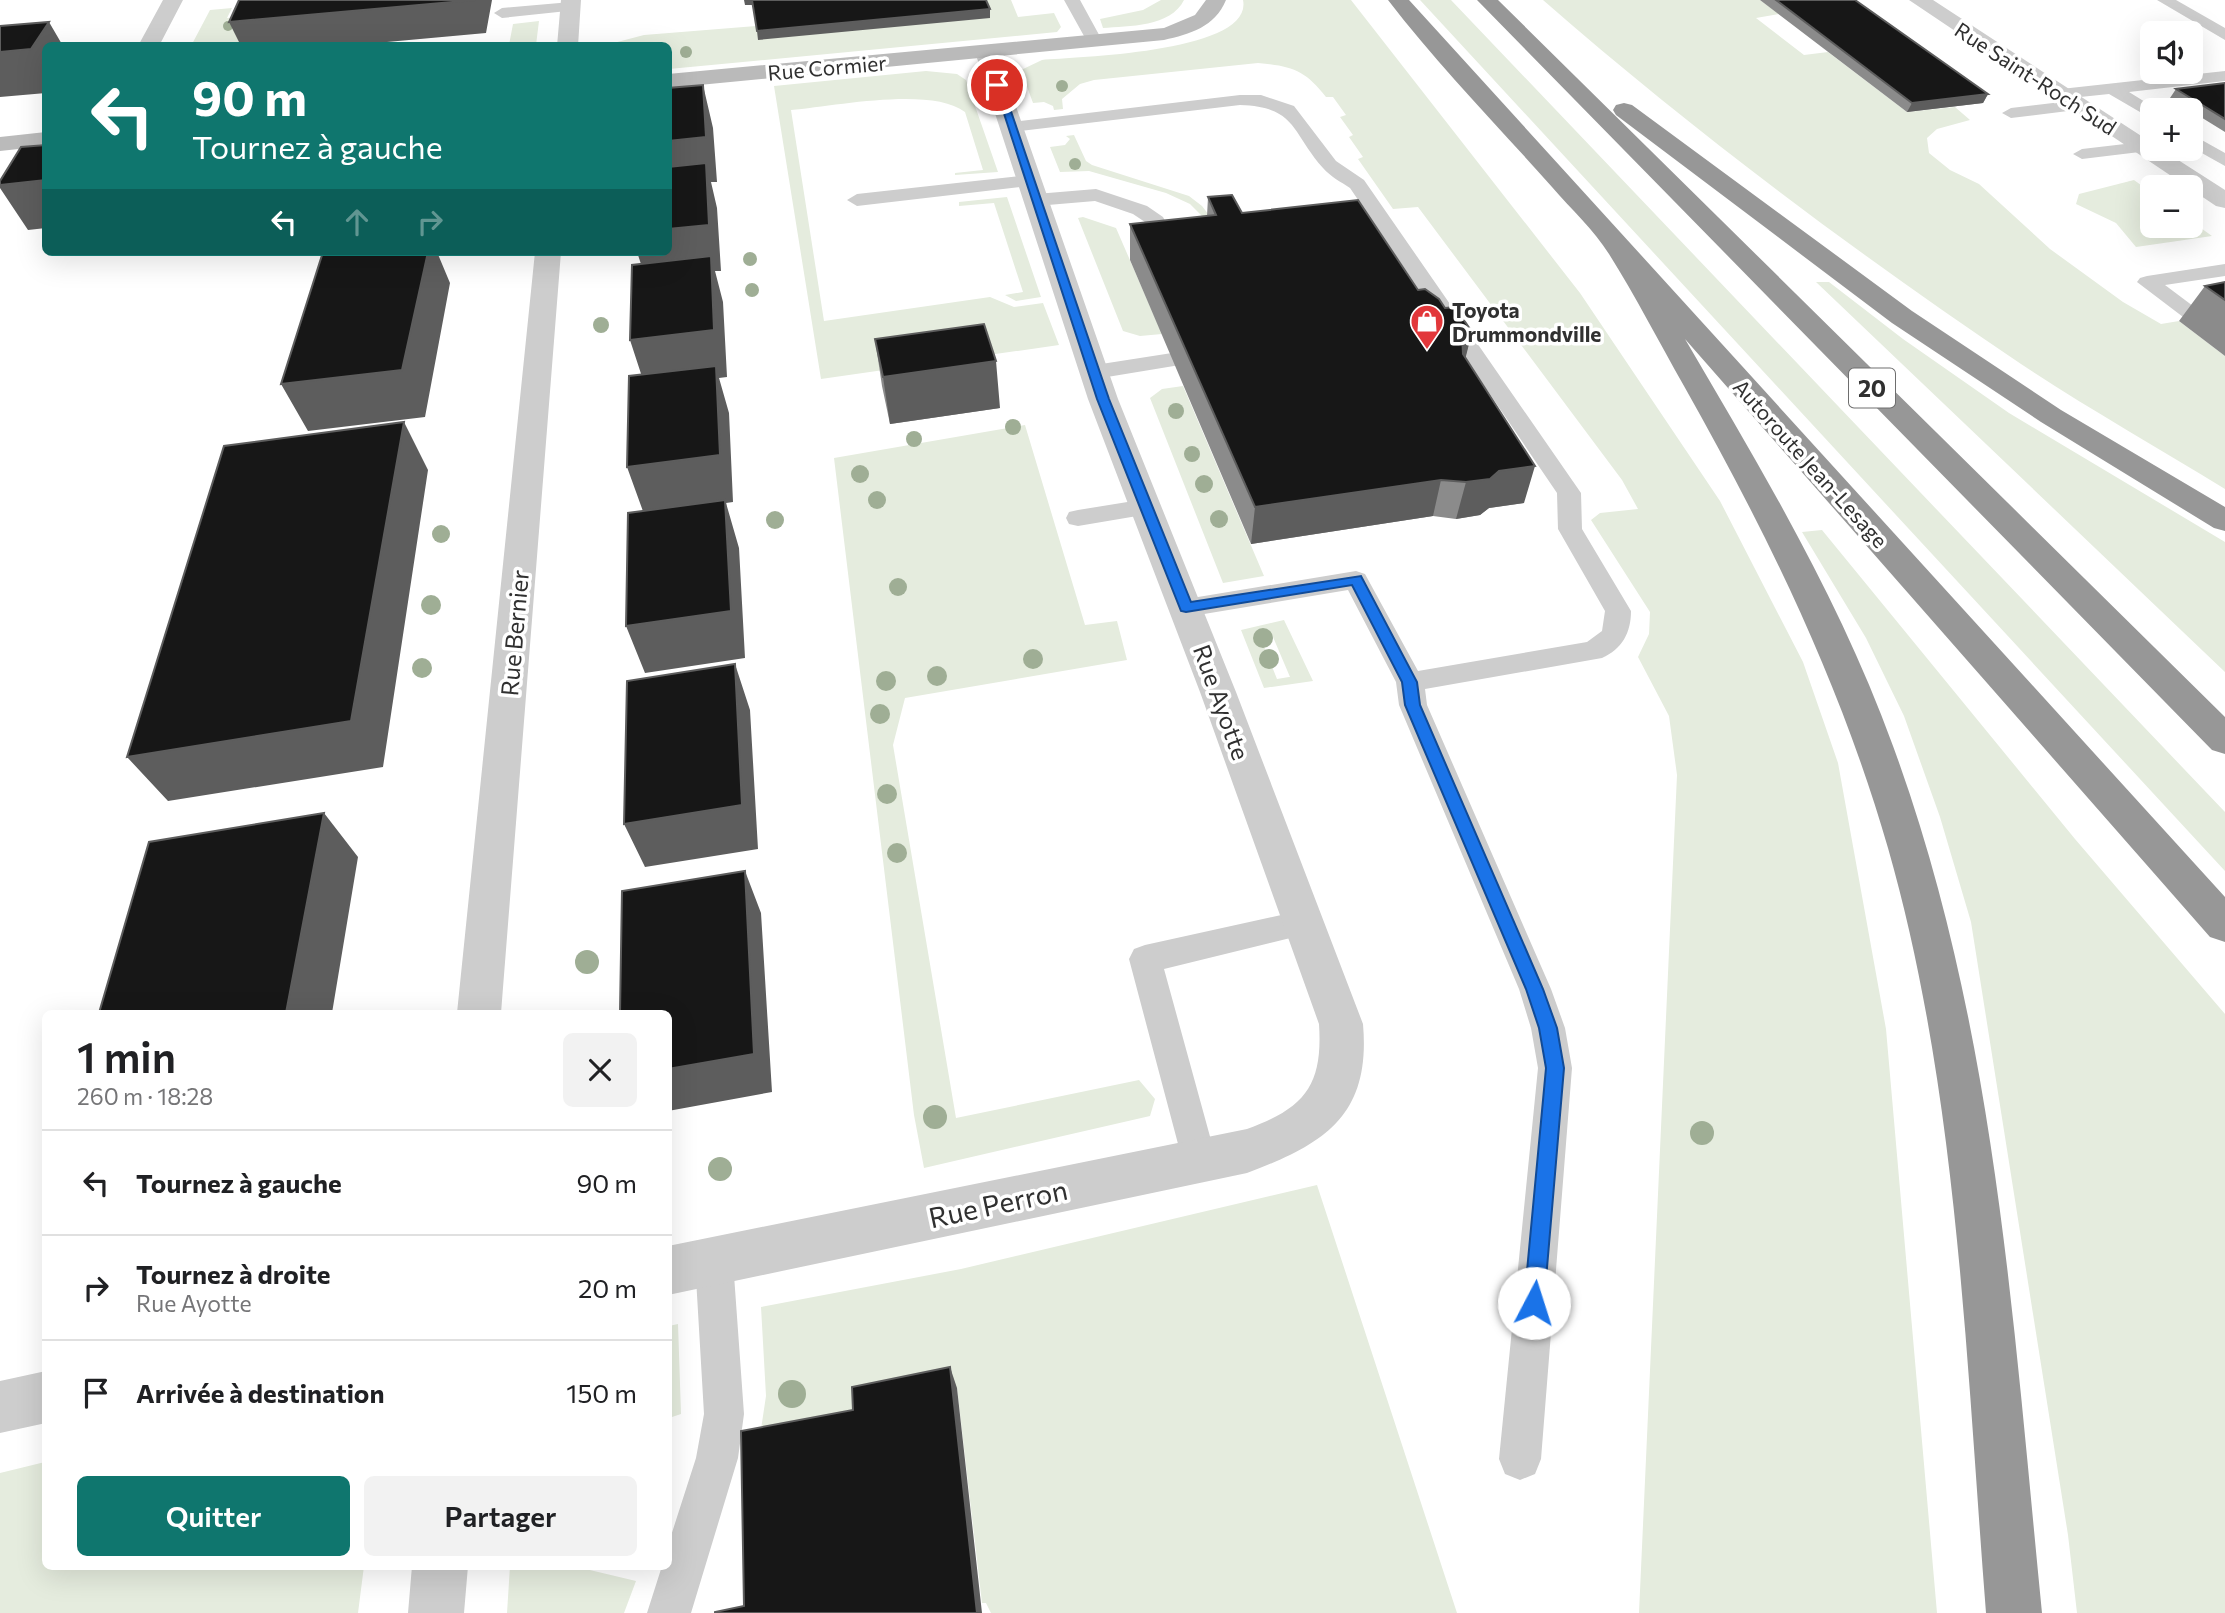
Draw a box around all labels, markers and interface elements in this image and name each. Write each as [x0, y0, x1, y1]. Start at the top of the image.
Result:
street label: Rue Saint-Roch Sud [1951, 16, 2121, 140]
map controls [2140, 21, 2203, 238]
button: sound [2140, 21, 2203, 84]
street label: Rue Cormier [766, 49, 888, 85]
pin [967, 55, 1027, 115]
text: 90 m [192, 66, 307, 126]
icon: arrive [978, 66, 1016, 104]
icon: left [77, 70, 168, 161]
button: + [2140, 98, 2203, 161]
text: Tournez à gauche [192, 126, 443, 166]
button: − [2140, 175, 2203, 238]
icon: left [265, 203, 303, 241]
icon: ahead [338, 203, 376, 241]
icon: right [411, 203, 449, 241]
place label: Toyota Drummondville [1452, 297, 1601, 346]
shop icon: Toyota Drummondville [1408, 302, 1446, 351]
road number: 20 [1849, 368, 1895, 408]
street label: Autoroute Jean-Lesage [1729, 374, 1893, 552]
street label: Rue Bernier [494, 568, 534, 697]
street label: Rue Ayotte [1188, 640, 1256, 764]
text: 1 min [77, 1030, 176, 1082]
button: close [563, 1033, 637, 1107]
text: 260 m · 18:28 [77, 1082, 213, 1110]
icon: left [77, 1164, 115, 1202]
text: Tournez à gauche [136, 1167, 342, 1198]
text: 90 m [577, 1167, 637, 1198]
street label: Rue Perron [926, 1172, 1070, 1234]
text: Tournez à droite [136, 1258, 331, 1289]
position arrow [1497, 1266, 1571, 1340]
icon: right [77, 1269, 115, 1307]
text: 20 m [578, 1272, 637, 1303]
text: Rue Ayotte [136, 1289, 252, 1317]
icon: arrive [77, 1374, 115, 1412]
text: Arrivée à destination [136, 1377, 384, 1408]
text: 150 m [566, 1377, 637, 1408]
button: Quitter [77, 1476, 350, 1556]
button: Partager [364, 1476, 637, 1556]

